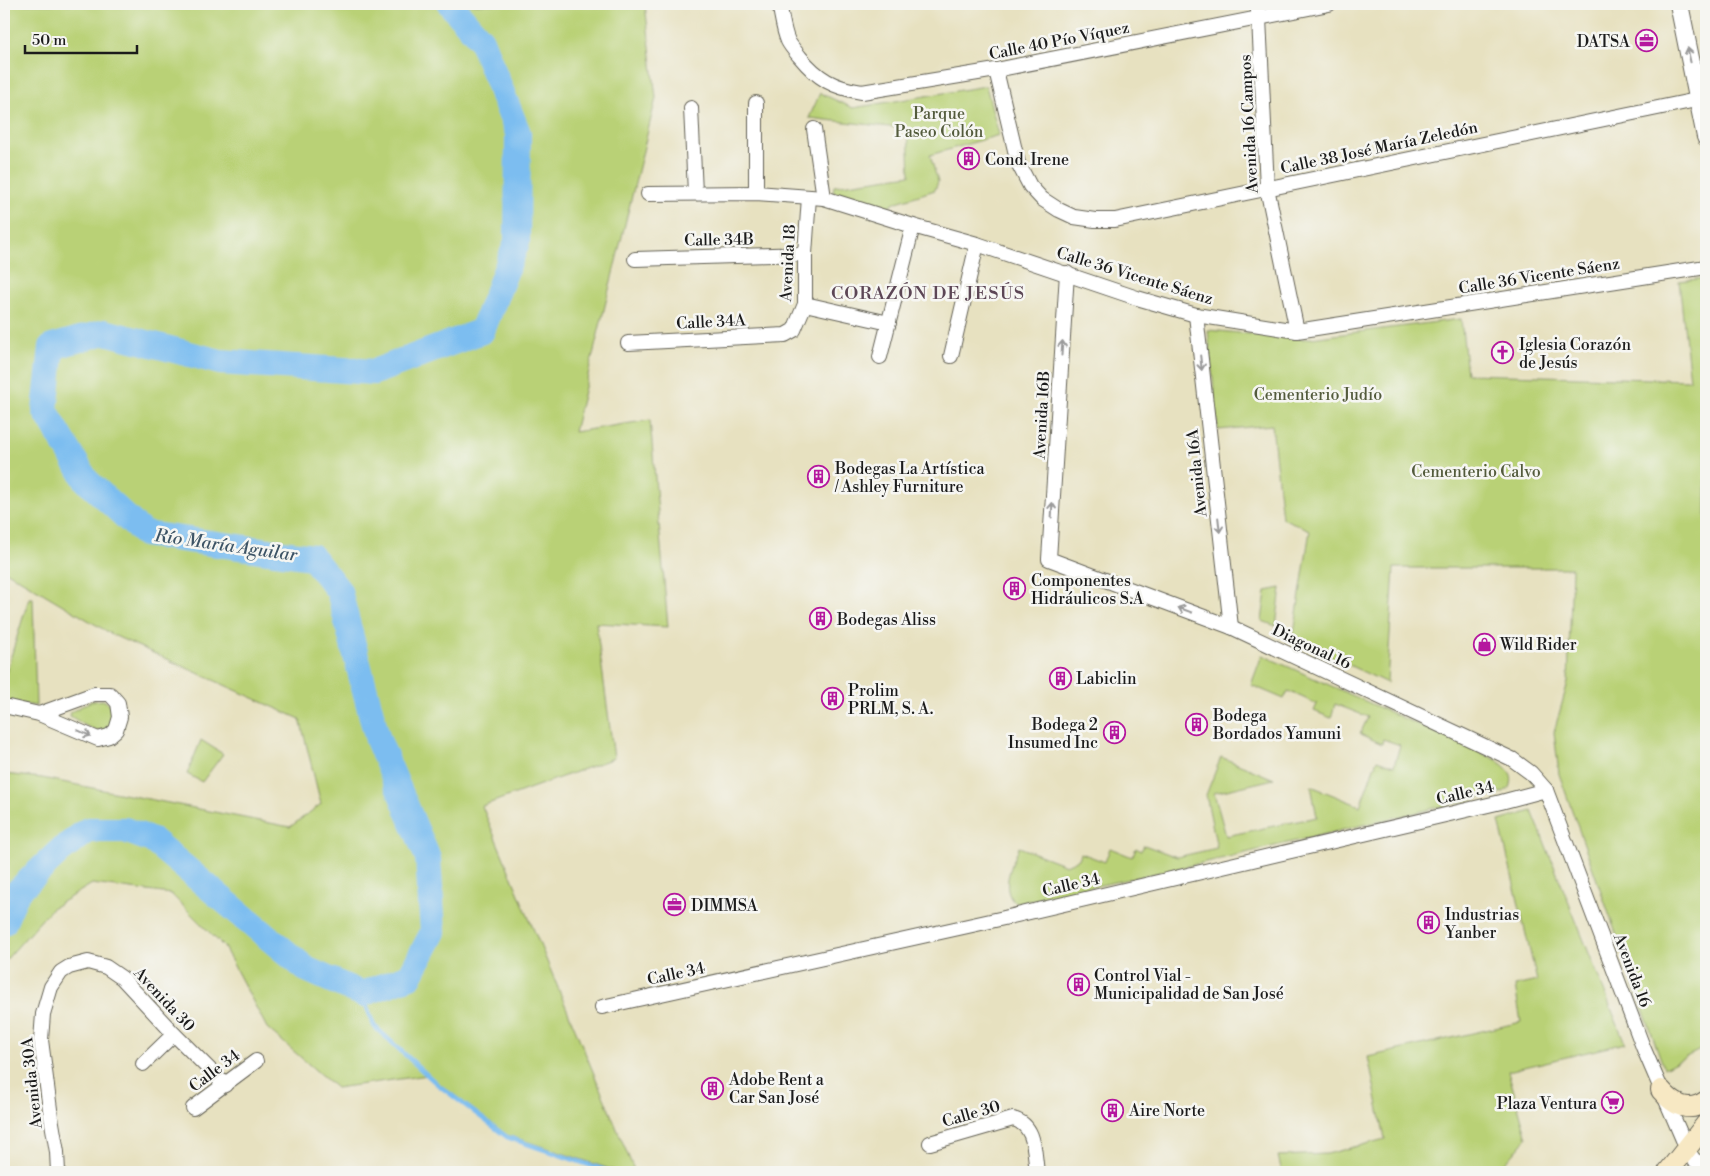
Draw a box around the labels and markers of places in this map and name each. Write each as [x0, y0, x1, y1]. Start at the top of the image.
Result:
office icon: DATSA [1634, 29, 1658, 53]
place label: DATSA [1577, 32, 1631, 52]
building icon: Cond. Irene [957, 147, 981, 171]
place label: Cond. Irene [985, 150, 1069, 170]
place label: Iglesia Corazón de Jesús [1519, 335, 1631, 373]
church icon: Iglesia Corazón de Jesús [1491, 341, 1515, 365]
place label: Bodegas La Artística / Ashley Furniture [834, 459, 986, 497]
building icon: Bodegas La Artística / Ashley Furniture [807, 465, 831, 489]
place label: Componentes Hidráulicos S.A [1031, 571, 1145, 609]
building icon: Componentes Hidráulicos S.A [1003, 577, 1027, 601]
building icon: Bodegas Aliss [809, 607, 833, 631]
place label: Bodegas Aliss [836, 610, 936, 630]
shop icon: Wild Rider [1472, 632, 1496, 656]
place label: Wild Rider [1499, 635, 1577, 655]
building icon: Labiclin [1048, 666, 1072, 690]
place label: Labiclin [1076, 669, 1137, 689]
place label: Prolim PRLM, S. A. [848, 681, 933, 719]
building icon: Prolim PRLM, S. A. [820, 687, 844, 711]
place label: Bodega Bordados Yamuni [1212, 706, 1341, 744]
building icon: Bodega Bordados Yamuni [1185, 712, 1209, 736]
place label: Bodega 2 Insumed Inc [1008, 715, 1098, 753]
building icon: Bodega 2 Insumed Inc [1102, 721, 1126, 745]
office icon: DIMMSA [663, 893, 687, 917]
place label: DIMMSA [691, 896, 759, 916]
place label: Industrias Yanber [1444, 905, 1519, 943]
building icon: Industrias Yanber [1417, 911, 1441, 935]
place label: Control Vial - Municipalidad de San José [1094, 966, 1284, 1004]
building icon: Control Vial - Municipalidad de San José [1066, 972, 1090, 996]
place label: Adobe Rent a Car San José [728, 1070, 825, 1108]
building icon: Adobe Rent a Car San José [701, 1076, 725, 1100]
supermarket icon: Plaza Ventura [1601, 1091, 1625, 1115]
place label: Plaza Ventura [1497, 1094, 1598, 1114]
building icon: Aire Norte [1101, 1098, 1125, 1122]
place label: Aire Norte [1128, 1101, 1205, 1121]

